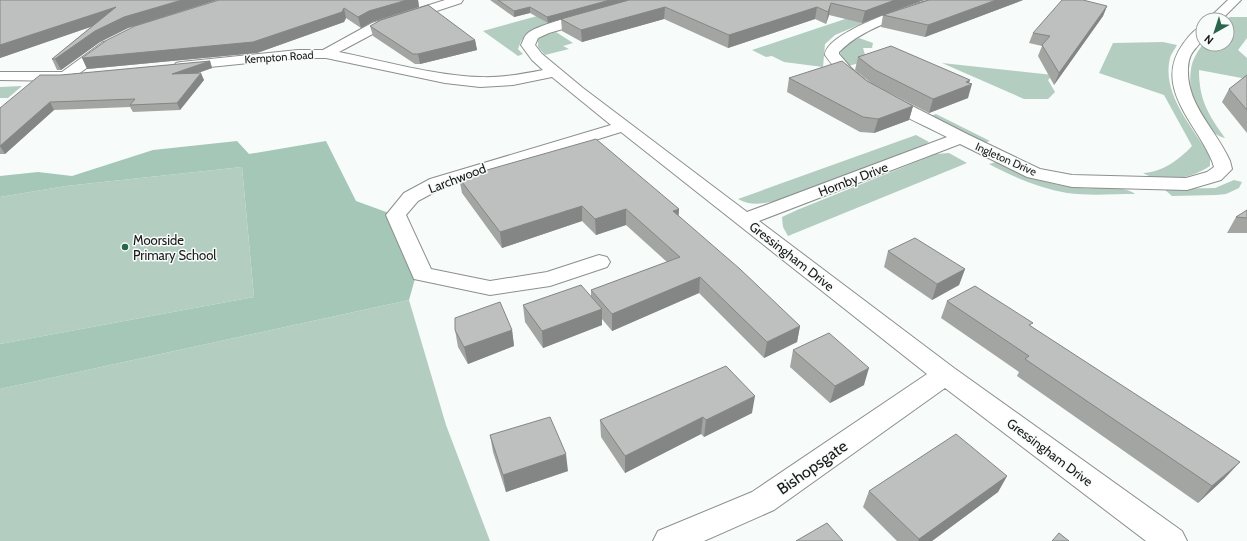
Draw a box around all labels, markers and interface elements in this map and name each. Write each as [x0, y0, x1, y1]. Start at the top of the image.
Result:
north arrow [1195, 12, 1235, 52]
text: N [1201, 32, 1216, 48]
street label: Kempton Road [244, 48, 314, 66]
street label: Ingleton Drive [973, 139, 1039, 179]
street label: Hornby Drive [816, 158, 890, 200]
street label: Larchwood [426, 160, 488, 196]
street label: Gressingham Drive [746, 218, 838, 294]
place label: Moorside Primary School [133, 232, 216, 263]
marker: Moorside Primary School [120, 242, 130, 252]
street label: Gressingham Drive [1004, 415, 1096, 490]
street label: Bishopsgate [773, 436, 851, 499]

